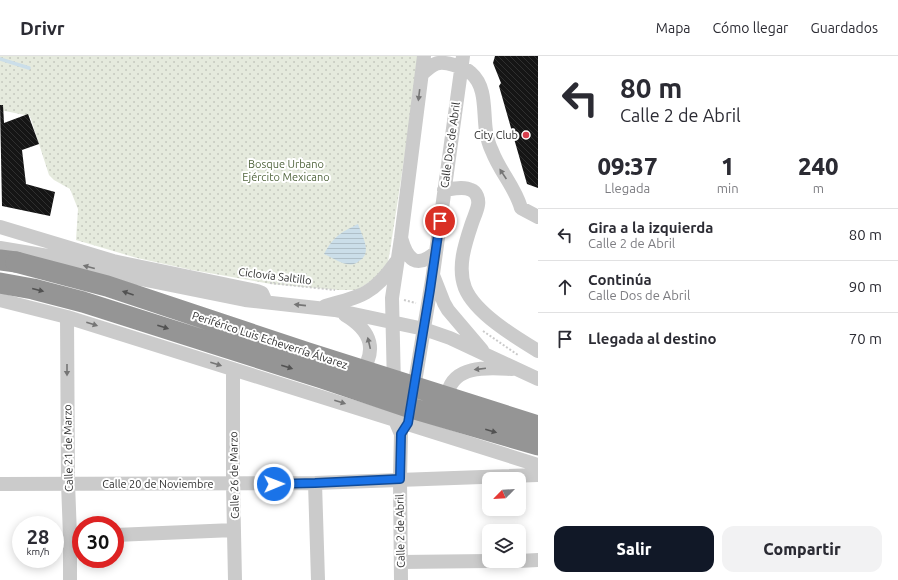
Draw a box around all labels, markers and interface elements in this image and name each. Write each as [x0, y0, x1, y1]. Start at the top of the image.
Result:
text: Drivr [20, 17, 65, 39]
text: Mapa [656, 20, 691, 36]
text: Cómo llegar [713, 20, 788, 36]
text: Guardados [810, 20, 878, 36]
icon: left [554, 72, 606, 124]
text: 80 m [620, 72, 682, 103]
one-way arrow [416, 89, 423, 101]
street label: Calle Dos de Abril [438, 101, 462, 189]
text: Calle 2 de Abril [620, 105, 741, 125]
place label: City Club [474, 129, 518, 141]
marker: City Club [521, 130, 531, 140]
text: 09:37 [597, 153, 657, 180]
text: 1 [721, 153, 734, 180]
text: 240 [798, 153, 839, 180]
park label: Bosque Urbano Ejército Mexicano [242, 158, 330, 183]
one-way arrow [499, 169, 507, 179]
text: Llegada [605, 181, 650, 195]
text: min [717, 181, 739, 195]
text: m [813, 181, 824, 195]
pin [423, 204, 457, 238]
icon: arrive [429, 210, 451, 232]
text: Gira a la izquierda [588, 219, 714, 236]
icon: left [554, 224, 576, 246]
text: 80 m [849, 226, 882, 243]
text: Calle 2 de Abril [588, 236, 675, 250]
one-way arrow [83, 263, 96, 269]
street label: Ciclovía Saltillo [238, 266, 312, 286]
text: Continúa [588, 271, 652, 288]
icon: ahead [554, 276, 576, 298]
text: 90 m [849, 278, 882, 295]
one-way arrow [32, 287, 44, 293]
text: Calle Dos de Abril [588, 288, 690, 302]
one-way arrow [121, 290, 133, 296]
one-way arrow [294, 302, 306, 309]
street label: Periférico Luis Echeverría Álvarez [191, 308, 350, 371]
one-way arrow [86, 322, 98, 328]
one-way arrow [157, 325, 169, 331]
icon: arrive [554, 328, 576, 350]
text: Llegada al destino [588, 330, 717, 347]
text: 70 m [849, 330, 882, 347]
one-way arrow [365, 337, 371, 349]
one-way arrow [210, 361, 222, 367]
one-way arrow [64, 364, 70, 377]
one-way arrow [281, 364, 293, 370]
one-way arrow [474, 366, 486, 372]
one-way arrow [334, 399, 346, 405]
street label: Calle 21 de Marzo [61, 404, 75, 492]
one-way arrow [485, 428, 497, 434]
street label: Calle 26 de Marzo [227, 431, 241, 519]
position arrow [253, 463, 295, 505]
north arrow [482, 472, 526, 516]
map controls [482, 472, 526, 568]
street label: Calle 20 de Noviembre [102, 478, 214, 490]
street label: Calle 2 de Abril [393, 494, 407, 568]
speed limit sign: 30 [72, 516, 124, 568]
button: layers [482, 524, 526, 568]
text: 28 [27, 525, 49, 548]
button: Salir [554, 526, 714, 572]
button: Compartir [722, 526, 882, 572]
text: km/h [26, 546, 50, 557]

